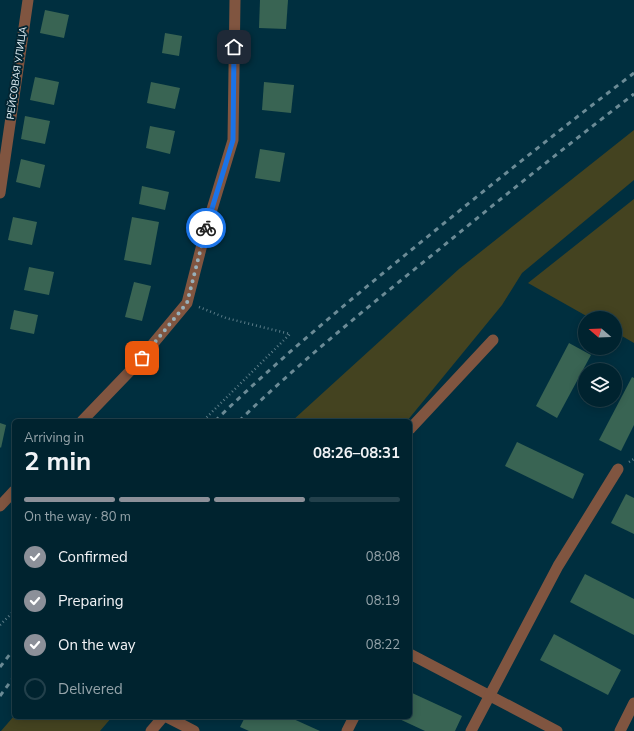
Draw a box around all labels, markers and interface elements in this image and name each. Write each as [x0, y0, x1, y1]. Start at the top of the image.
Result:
street label: РЕЙСОВАЯ УЛИЦА [4, 25, 31, 120]
pin [217, 30, 251, 64]
icon: home [223, 36, 245, 58]
courier [186, 208, 226, 248]
icon: bike [195, 217, 217, 239]
north arrow [578, 311, 622, 355]
map controls [578, 311, 622, 407]
pin [125, 341, 159, 375]
icon: bag [131, 347, 153, 369]
button: layers [578, 363, 622, 407]
text: Arriving in [24, 429, 84, 447]
text: 08:26–08:31 [313, 443, 400, 463]
text: 2 min [24, 444, 91, 479]
text: On the way · 80 m [24, 508, 131, 526]
icon: check [24, 546, 46, 568]
text: Confirmed [58, 547, 128, 567]
text: 08:08 [366, 548, 400, 566]
icon: check [24, 590, 46, 612]
text: Preparing [58, 591, 123, 611]
text: 08:19 [366, 592, 400, 610]
icon: check [24, 634, 46, 656]
text: On the way [58, 635, 136, 655]
text: 08:22 [366, 636, 400, 654]
text: Delivered [58, 679, 123, 699]

